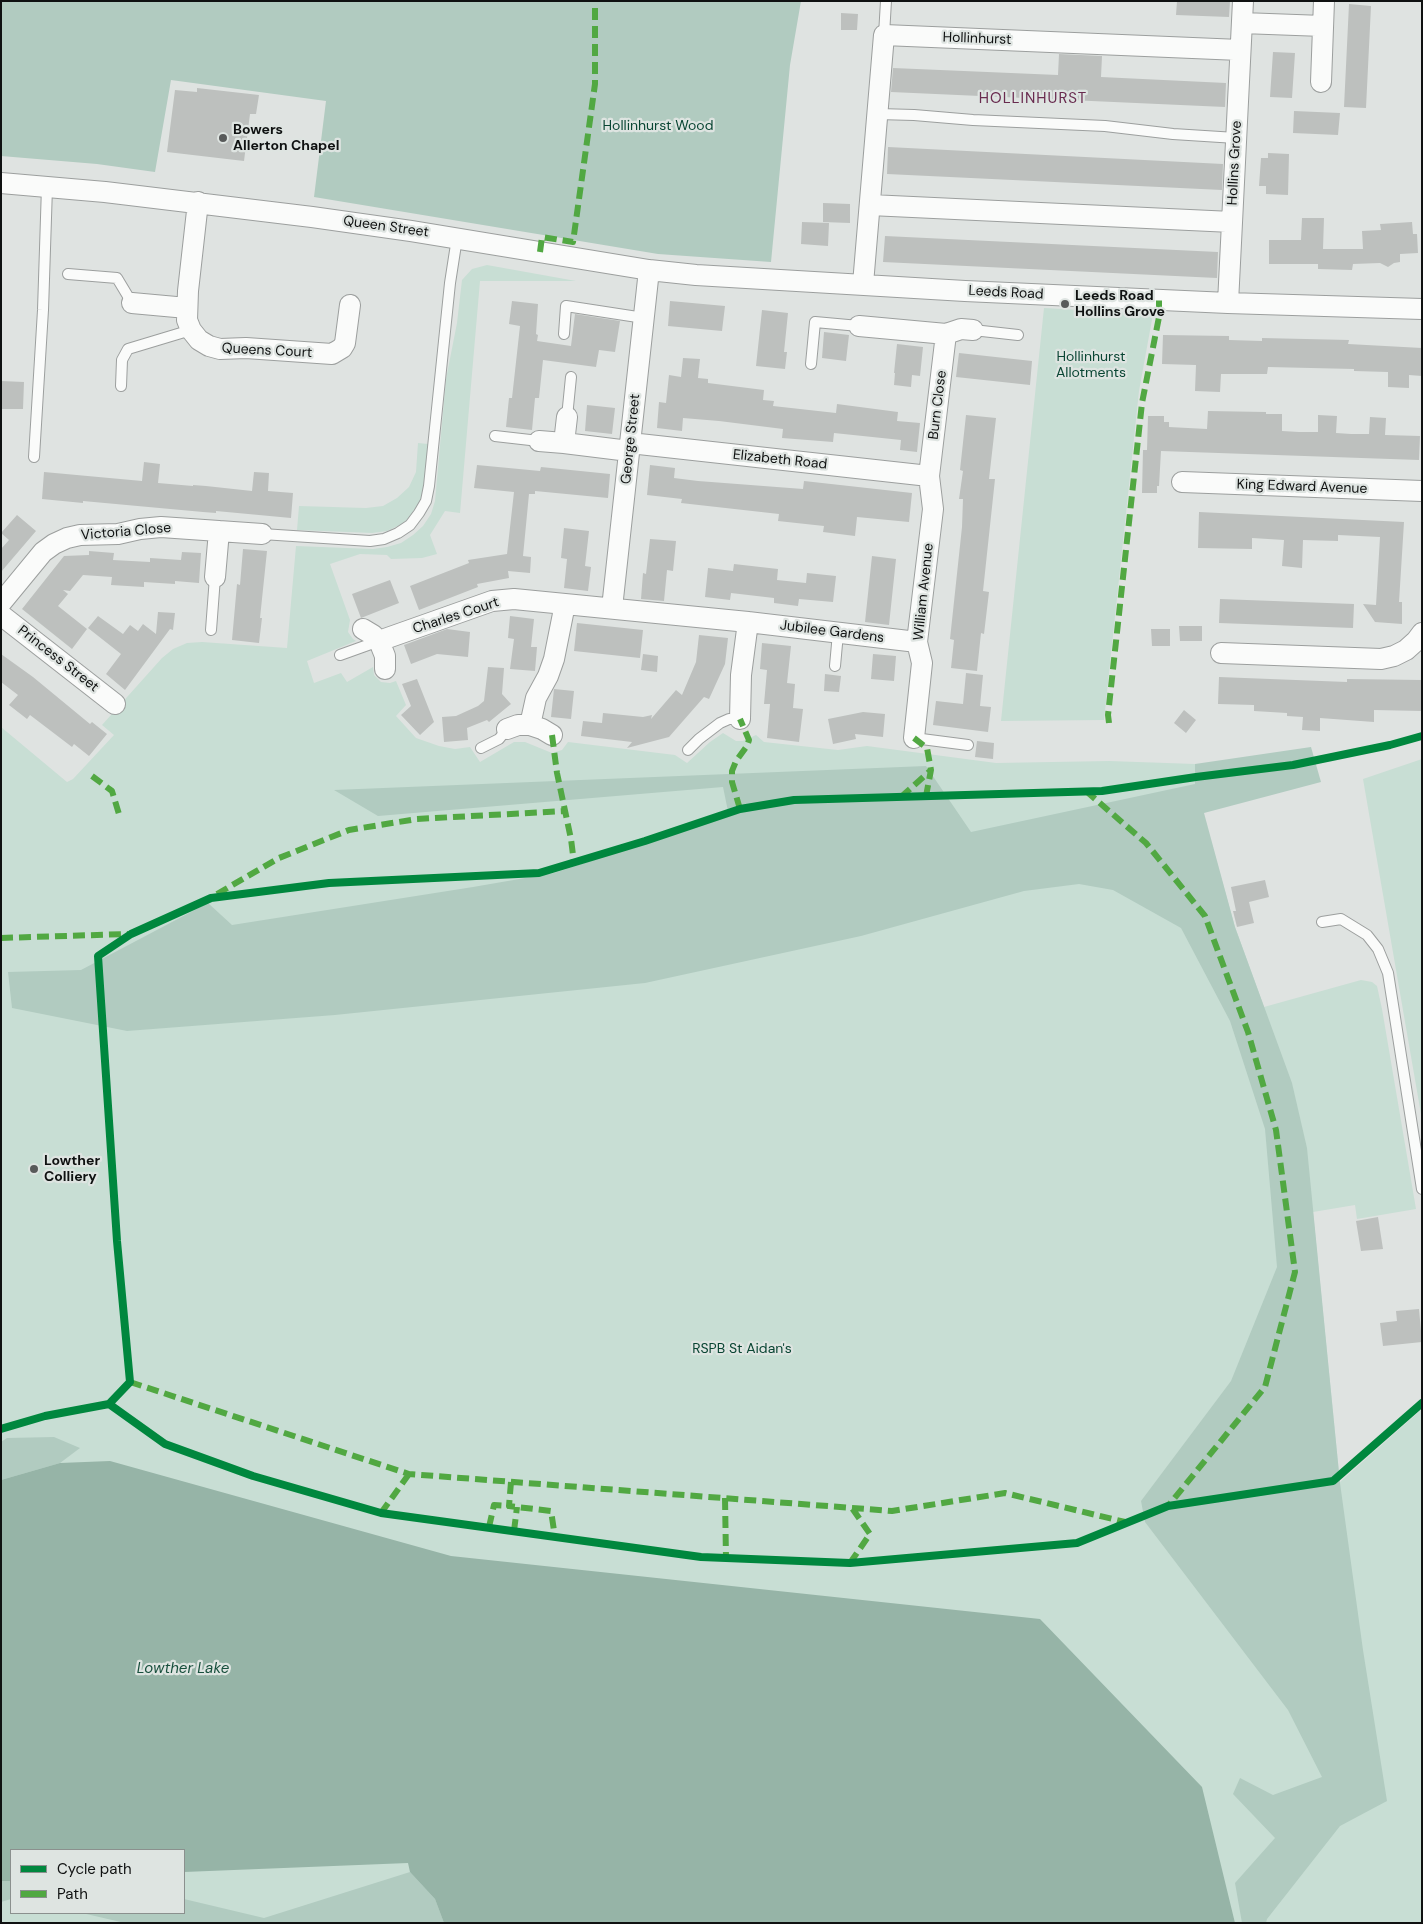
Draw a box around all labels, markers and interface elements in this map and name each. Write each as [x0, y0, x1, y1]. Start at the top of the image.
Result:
street label: Hollinhurst [942, 29, 1012, 49]
district label: HOLLINHURST [977, 90, 1089, 108]
park label: Hollinhurst Wood [603, 118, 713, 134]
street label: Hollins Grove [1224, 120, 1246, 206]
place label: Bowers Allerton Chapel [233, 122, 339, 154]
marker: Bowers Allerton Chapel [217, 132, 229, 144]
street label: Queen Street [342, 213, 430, 241]
street label: Leeds Road [968, 283, 1044, 303]
place label: Leeds Road Hollins Grove [1075, 288, 1165, 321]
marker: Leeds Road Hollins Grove [1059, 298, 1071, 310]
street label: Queens Court [221, 340, 313, 362]
park label: Hollinhurst Allotments [1056, 349, 1126, 382]
street label: Burn Close [925, 369, 951, 441]
street label: George Street [618, 393, 644, 485]
street label: Elizabeth Road [732, 447, 828, 473]
street label: King Edward Avenue [1236, 476, 1368, 498]
street label: Victoria Close [80, 520, 172, 544]
street label: William Avenue [911, 542, 937, 642]
street label: Charles Court [411, 594, 501, 638]
street label: Jubilee Gardens [779, 617, 885, 647]
street label: Princess Street [14, 622, 102, 696]
place label: Lowther Colliery [44, 1153, 100, 1186]
marker: Lowther Colliery [28, 1163, 40, 1175]
park label: RSPB St Aidan's [692, 1341, 792, 1357]
water label: Lowther Lake [137, 1660, 229, 1678]
legend [10, 1849, 185, 1914]
text: Cycle path [57, 1859, 132, 1879]
text: Path [57, 1884, 88, 1904]

